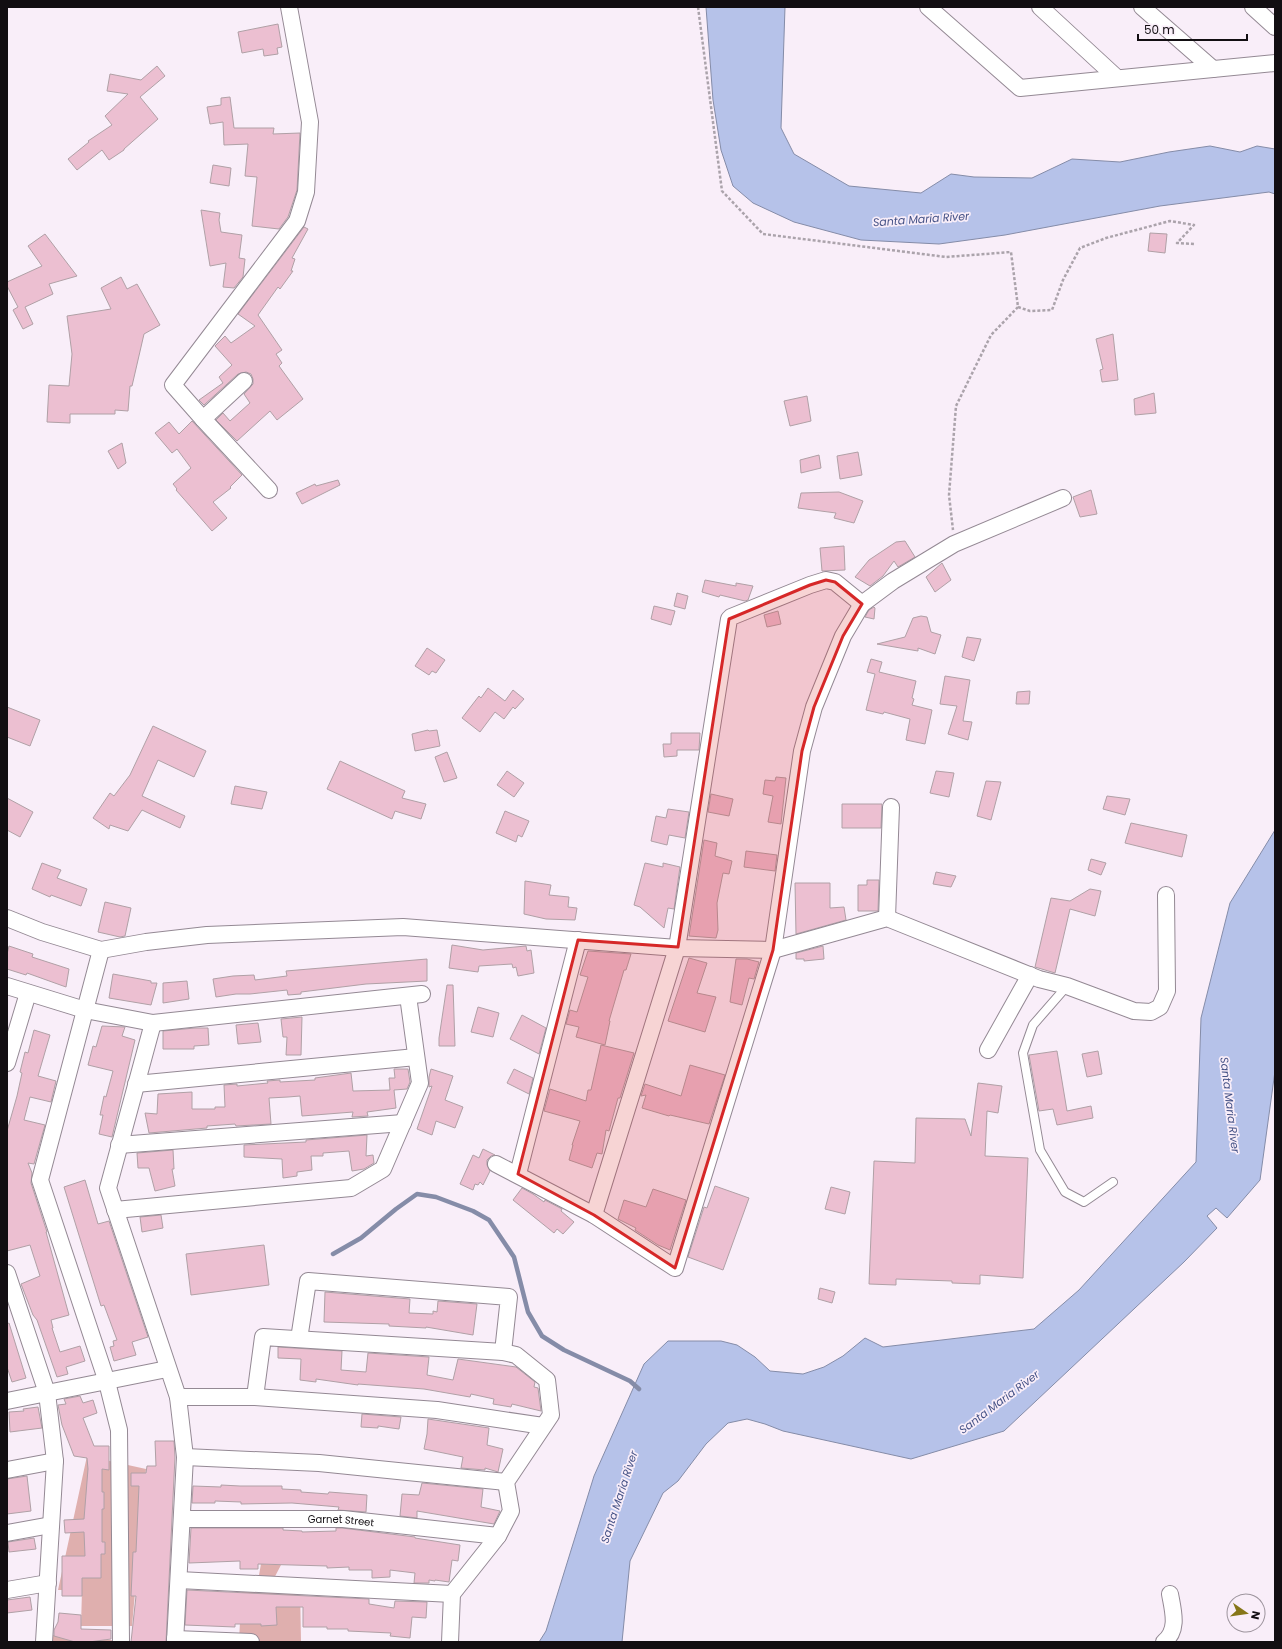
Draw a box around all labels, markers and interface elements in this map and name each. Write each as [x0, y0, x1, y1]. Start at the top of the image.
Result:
scale bar [1138, 16, 1247, 42]
text: 50 m [1144, 21, 1175, 38]
water label: Santa Maria River [872, 208, 971, 230]
water label: Santa Maria River [1216, 1056, 1244, 1155]
water label: Santa Maria River [956, 1366, 1043, 1437]
water label: Santa Maria River [596, 1448, 642, 1545]
street label: Garnet Street [308, 1511, 375, 1530]
north arrow [1226, 1593, 1266, 1633]
text: N [1247, 1609, 1264, 1621]

